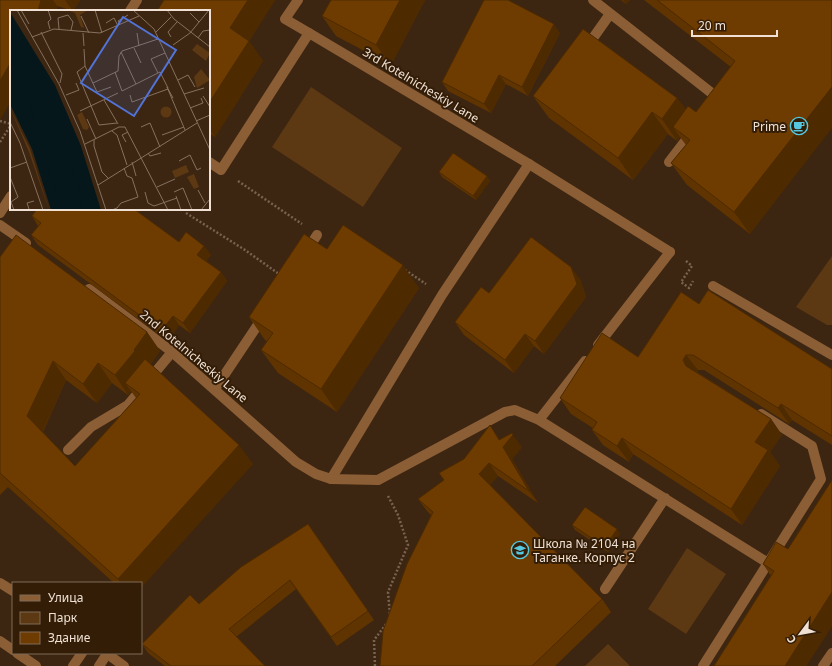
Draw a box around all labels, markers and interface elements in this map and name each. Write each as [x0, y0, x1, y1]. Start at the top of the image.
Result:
inset map [10, 10, 210, 210]
scale bar [692, 12, 777, 38]
text: 20 m [698, 17, 726, 34]
street label: 3rd Kotelnicheskiy Lane [360, 43, 483, 127]
cafe icon: Prime [789, 116, 809, 136]
place label: Prime [753, 118, 786, 135]
street label: 2nd Kotelnicheskiy Lane [137, 306, 252, 406]
place label: Школа № 2104 на Таганке. Корпус 2 [533, 535, 636, 566]
school or university icon: Школа № 2104 на Таганке. Корпус 2 [510, 540, 530, 560]
legend [12, 582, 142, 654]
text: Улица [48, 589, 83, 606]
text: Парк [48, 609, 78, 626]
north arrow [780, 614, 820, 654]
text: Здание [48, 629, 91, 646]
text: С [783, 633, 799, 647]

